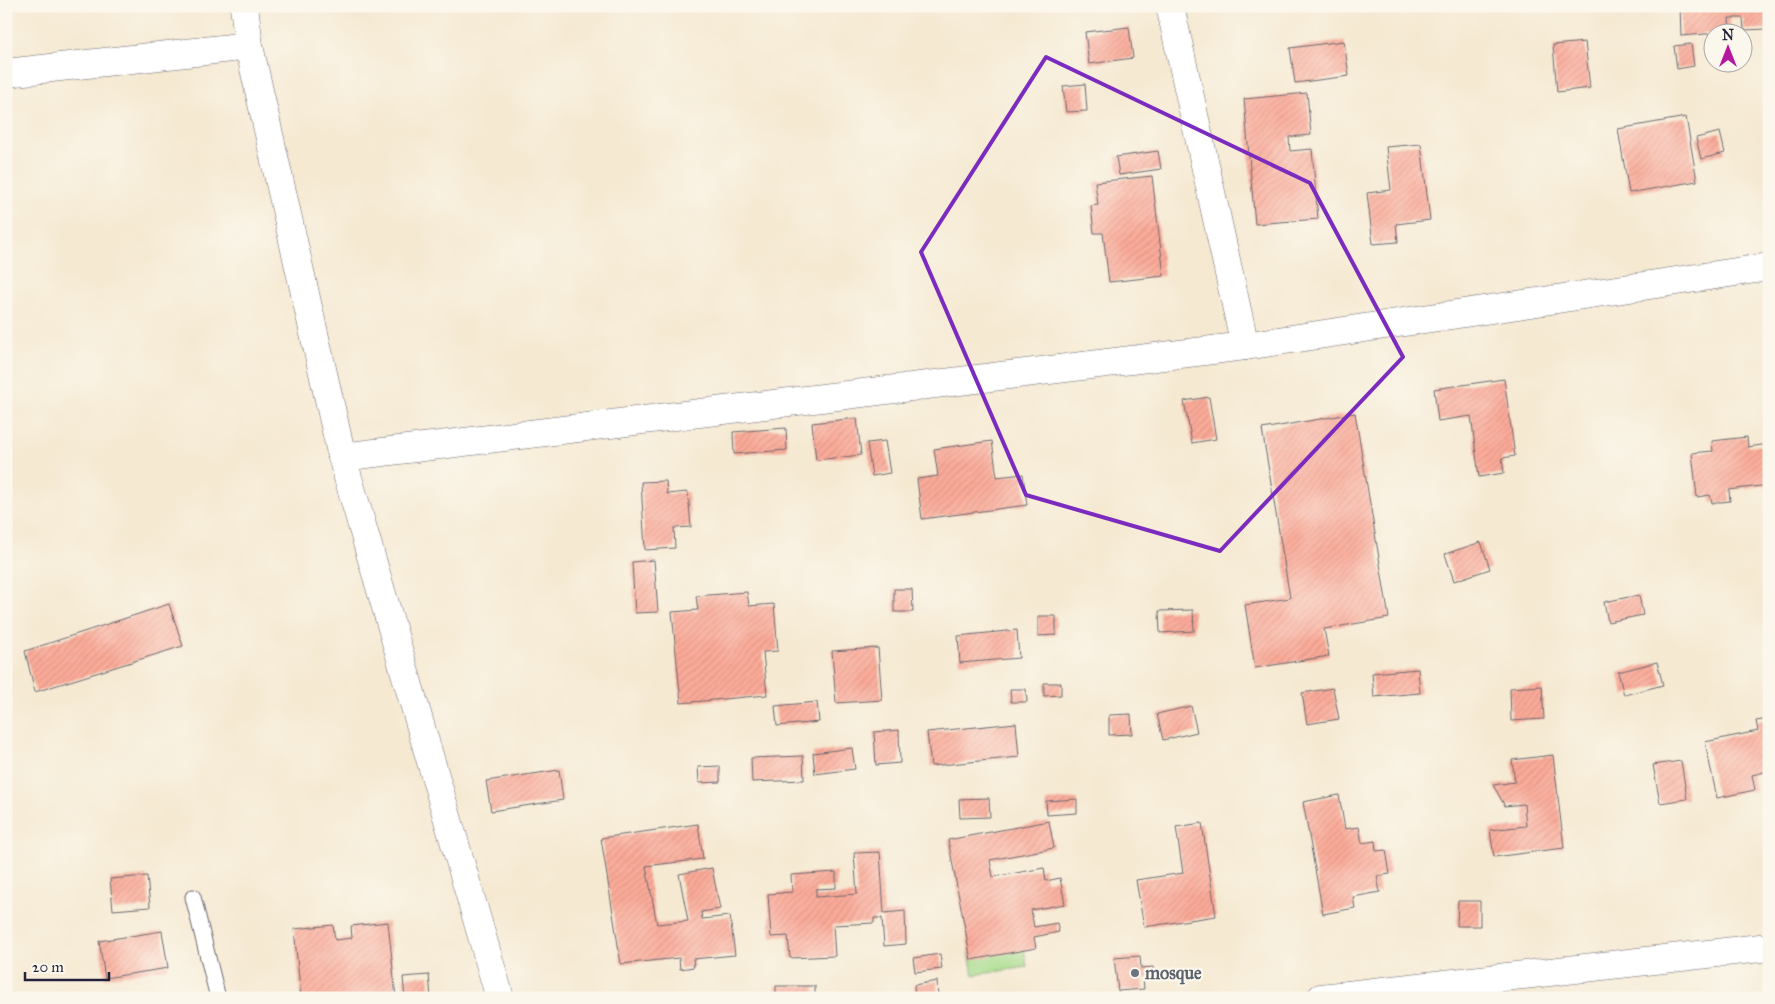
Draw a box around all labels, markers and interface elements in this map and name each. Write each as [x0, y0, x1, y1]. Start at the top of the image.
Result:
north arrow [1702, 22, 1752, 72]
text: N [1722, 27, 1734, 44]
scale bar [25, 949, 109, 981]
text: 20 m [32, 958, 64, 976]
place label: mosque [1144, 962, 1202, 985]
marker: mosque [1129, 967, 1141, 979]

